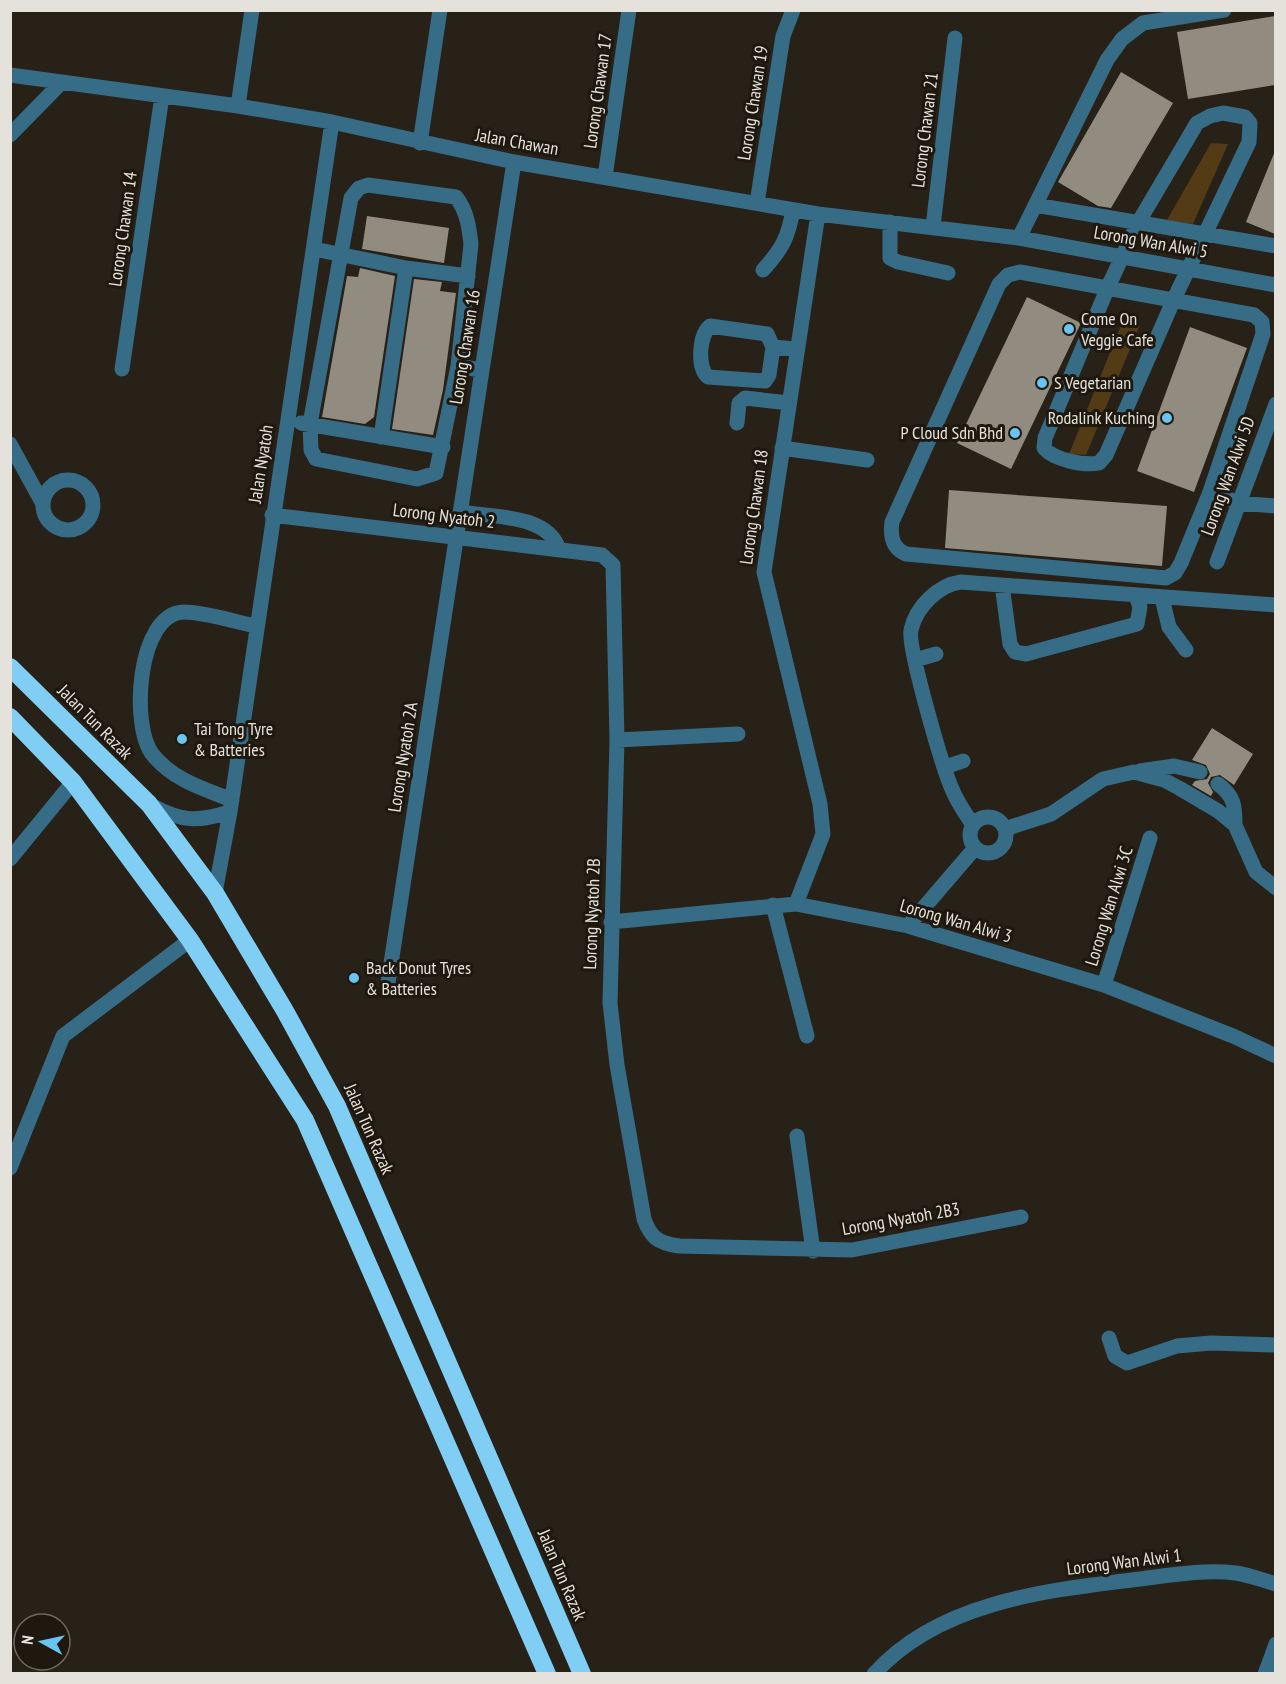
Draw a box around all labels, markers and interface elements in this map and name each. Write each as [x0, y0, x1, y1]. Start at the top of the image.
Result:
street label: Lorong Chawan 17 [578, 32, 617, 150]
street label: Lorong Chawan 19 [732, 44, 773, 162]
street label: Lorong Chawan 21 [906, 71, 943, 189]
street label: Jalan Chawan [473, 123, 560, 160]
street label: Lorong Chawan 14 [103, 170, 142, 288]
street label: Lorong Wan Alwi 5 [1092, 220, 1210, 263]
street label: Lorong Chawan 16 [444, 288, 485, 406]
place label: Come On Veggie Cafe [1080, 307, 1154, 351]
marker: Come On Veggie Cafe [1062, 322, 1076, 336]
place label: S Vegetarian [1054, 371, 1131, 394]
marker: S Vegetarian [1035, 376, 1049, 390]
place label: Rodalink Kuching [1048, 406, 1155, 429]
marker: Rodalink Kuching [1160, 411, 1174, 425]
street label: Lorong Wan Alwi 5D [1195, 413, 1260, 538]
place label: P Cloud Sdn Bhd [901, 421, 1003, 444]
street label: Jalan Nyatoh [243, 423, 278, 506]
marker: P Cloud Sdn Bhd [1008, 426, 1022, 440]
street label: Lorong Chawan 18 [734, 448, 773, 566]
street label: Lorong Nyatoh 2 [392, 498, 496, 533]
street label: Jalan Tun Razak [52, 679, 138, 764]
street label: Lorong Nyatoh 2A [382, 700, 423, 814]
place label: Tai Tong Tyre & Batteries [194, 717, 273, 761]
marker: Tai Tong Tyre & Batteries [175, 732, 189, 746]
street label: Lorong Wan Alwi 3C [1079, 843, 1138, 968]
street label: Lorong Nyatoh 2B [578, 858, 605, 970]
street label: Lorong Wan Alwi 3 [897, 894, 1015, 947]
place label: Back Donut Tyres & Batteries [366, 956, 471, 1000]
marker: Back Donut Tyres & Batteries [347, 971, 361, 985]
street label: Jalan Tun Razak [339, 1079, 400, 1178]
street label: Lorong Nyatoh 2B3 [840, 1197, 962, 1240]
street label: Jalan Tun Razak [533, 1525, 592, 1624]
street label: Lorong Wan Alwi 1 [1065, 1543, 1183, 1580]
north arrow [12, 1612, 72, 1672]
text: N [17, 1634, 38, 1646]

